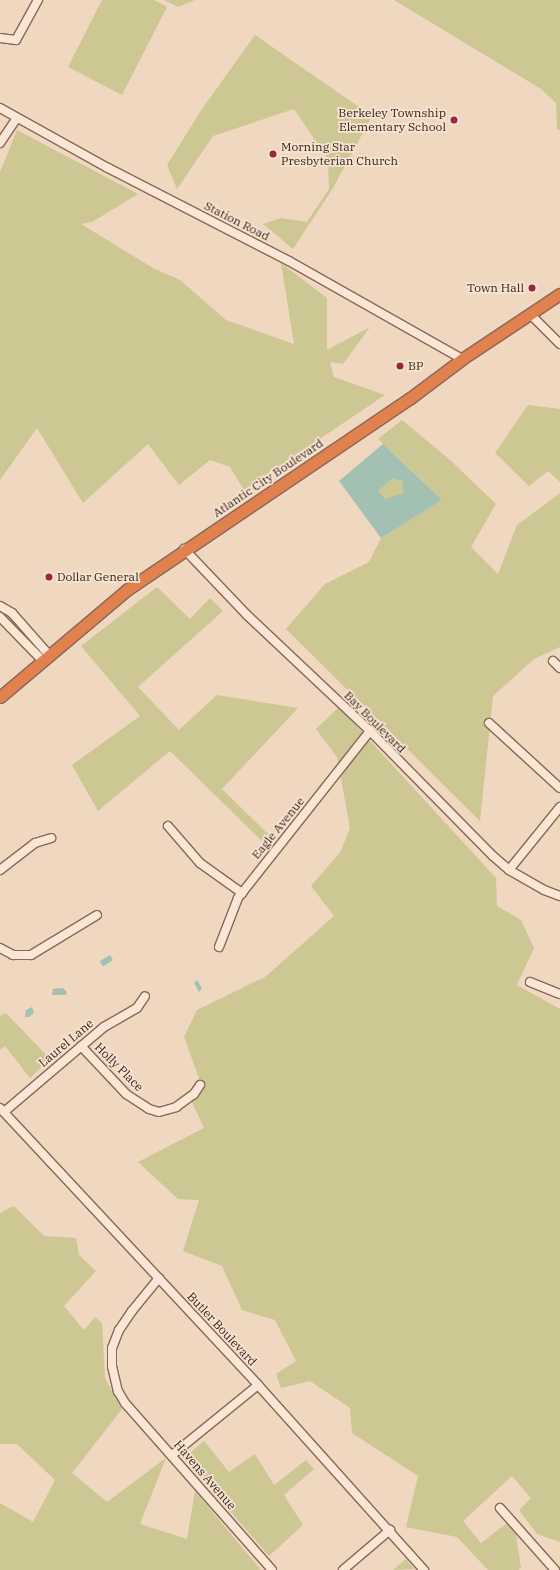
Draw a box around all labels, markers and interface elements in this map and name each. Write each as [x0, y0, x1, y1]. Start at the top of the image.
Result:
place label: Berkeley Township Elementary School [338, 106, 446, 134]
marker: Berkeley Township Elementary School [449, 115, 459, 125]
place label: Morning Star Presbyterian Church [281, 140, 398, 168]
marker: Morning Star Presbyterian Church [268, 149, 278, 159]
street label: Station Road [202, 198, 272, 244]
place label: Town Hall [467, 281, 524, 295]
marker: Town Hall [527, 283, 537, 293]
place label: BP [408, 359, 424, 373]
marker: BP [395, 361, 405, 371]
street label: Atlantic City Boulevard [210, 436, 326, 520]
place label: Dollar General [57, 570, 139, 584]
marker: Dollar General [44, 572, 54, 582]
street label: Bay Boulevard [341, 688, 409, 756]
street label: Eagle Avenue [249, 794, 307, 862]
street label: Laurel Lane [36, 1016, 96, 1070]
street label: Holly Place [92, 1040, 146, 1094]
street label: Butler Boulevard [184, 1289, 260, 1369]
street label: Havens Avenue [171, 1437, 239, 1513]

